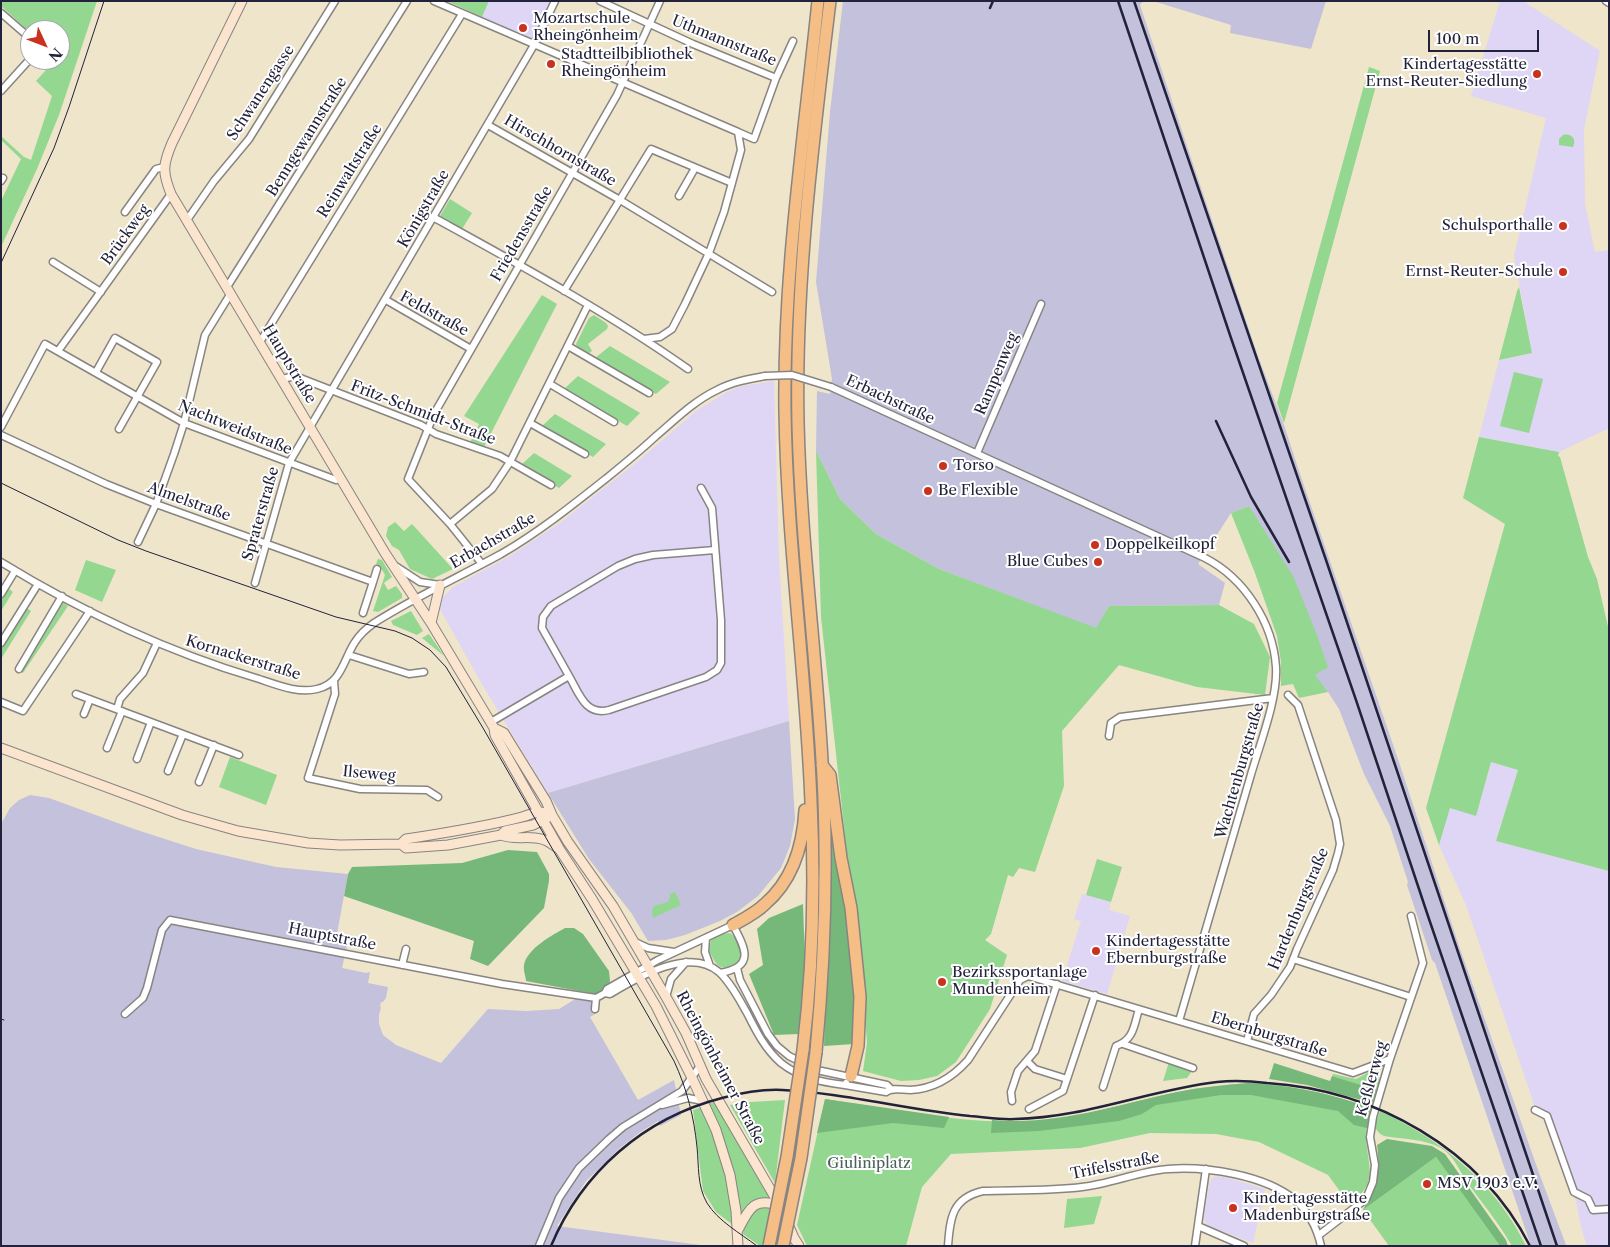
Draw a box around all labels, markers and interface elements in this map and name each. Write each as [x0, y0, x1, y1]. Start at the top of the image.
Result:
place label: Mozartschule Rheingönheim [533, 10, 638, 45]
street label: Uthmannstraße [669, 12, 779, 70]
north arrow [20, 20, 70, 70]
scale bar [1430, 20, 1541, 52]
marker: Mozartschule Rheingönheim [517, 22, 529, 34]
text: 100 m [1436, 29, 1479, 48]
street label: Schwanengasse [223, 42, 299, 144]
text: N [45, 44, 66, 65]
place label: Stadtteilbibliothek Rheingönheim [561, 46, 693, 81]
place label: Kindertagesstätte Ernst-Reuter-Siedlung [1366, 56, 1527, 91]
marker: Stadtteilbibliothek Rheingönheim [545, 58, 557, 70]
marker: Kindertagesstätte Ernst-Reuter-Siedlung [1531, 68, 1543, 80]
street label: Benngewannstraße [263, 74, 351, 200]
street label: Hirschhornstraße [501, 112, 619, 190]
street label: Reinwaltstraße [314, 121, 386, 221]
street label: Königstraße [394, 167, 454, 251]
street label: Friedensstraße [487, 183, 557, 285]
street label: Brückweg [98, 201, 154, 269]
place label: Schulsporthalle [1442, 217, 1553, 235]
marker: Schulsporthalle [1557, 220, 1569, 232]
place label: Ernst-Reuter-Schule [1405, 263, 1553, 281]
marker: Ernst-Reuter-Schule [1557, 266, 1569, 278]
street label: Feldstraße [396, 288, 472, 340]
street label: Hauptstraße [258, 321, 320, 407]
street label: Rampenweg [972, 330, 1022, 418]
street label: Erbachstraße [843, 372, 937, 428]
street label: Fritz-Schmidt-Straße [348, 377, 498, 449]
street label: Nachtweidstraße [175, 397, 295, 459]
place label: Torso [953, 457, 994, 475]
marker: Torso [937, 460, 949, 472]
street label: Spraterstraße [239, 465, 283, 563]
street label: Almelstraße [145, 479, 233, 525]
place label: Be Flexible [938, 482, 1018, 500]
marker: Be Flexible [922, 485, 934, 497]
street label: Erbachstraße [447, 509, 539, 573]
place label: Doppelkeilkopf [1105, 536, 1215, 554]
marker: Doppelkeilkopf [1089, 539, 1101, 551]
place label: Blue Cubes [1007, 553, 1088, 571]
marker: Blue Cubes [1092, 556, 1104, 568]
street label: Kornackerstraße [183, 632, 303, 684]
street label: Wachtenburgstraße [1212, 701, 1268, 841]
street label: Ilseweg [342, 763, 396, 785]
street label: Hardenburgstraße [1265, 845, 1333, 973]
street label: Hauptstraße [287, 920, 377, 954]
place label: Kindertagesstätte Ebernburgstraße [1106, 933, 1230, 968]
marker: Kindertagesstätte Ebernburgstraße [1090, 945, 1102, 957]
place label: Bezirkssportanlage Mundenheim [952, 964, 1087, 999]
marker: Bezirkssportanlage Mundenheim [936, 976, 948, 988]
street label: Rheingönheimer Straße [672, 988, 768, 1148]
street label: Ebernburgstraße [1209, 1009, 1329, 1061]
street label: Keßlerweg [1353, 1039, 1391, 1119]
street label: Trifelsstraße [1069, 1149, 1161, 1183]
park label: Giuliniplatz [827, 1155, 911, 1173]
place label: MSV 1903 e.V. [1437, 1175, 1538, 1193]
marker: MSV 1903 e.V. [1421, 1178, 1433, 1190]
place label: Kindertagesstätte Madenburgstraße [1243, 1190, 1370, 1225]
marker: Kindertagesstätte Madenburgstraße [1227, 1202, 1239, 1214]

